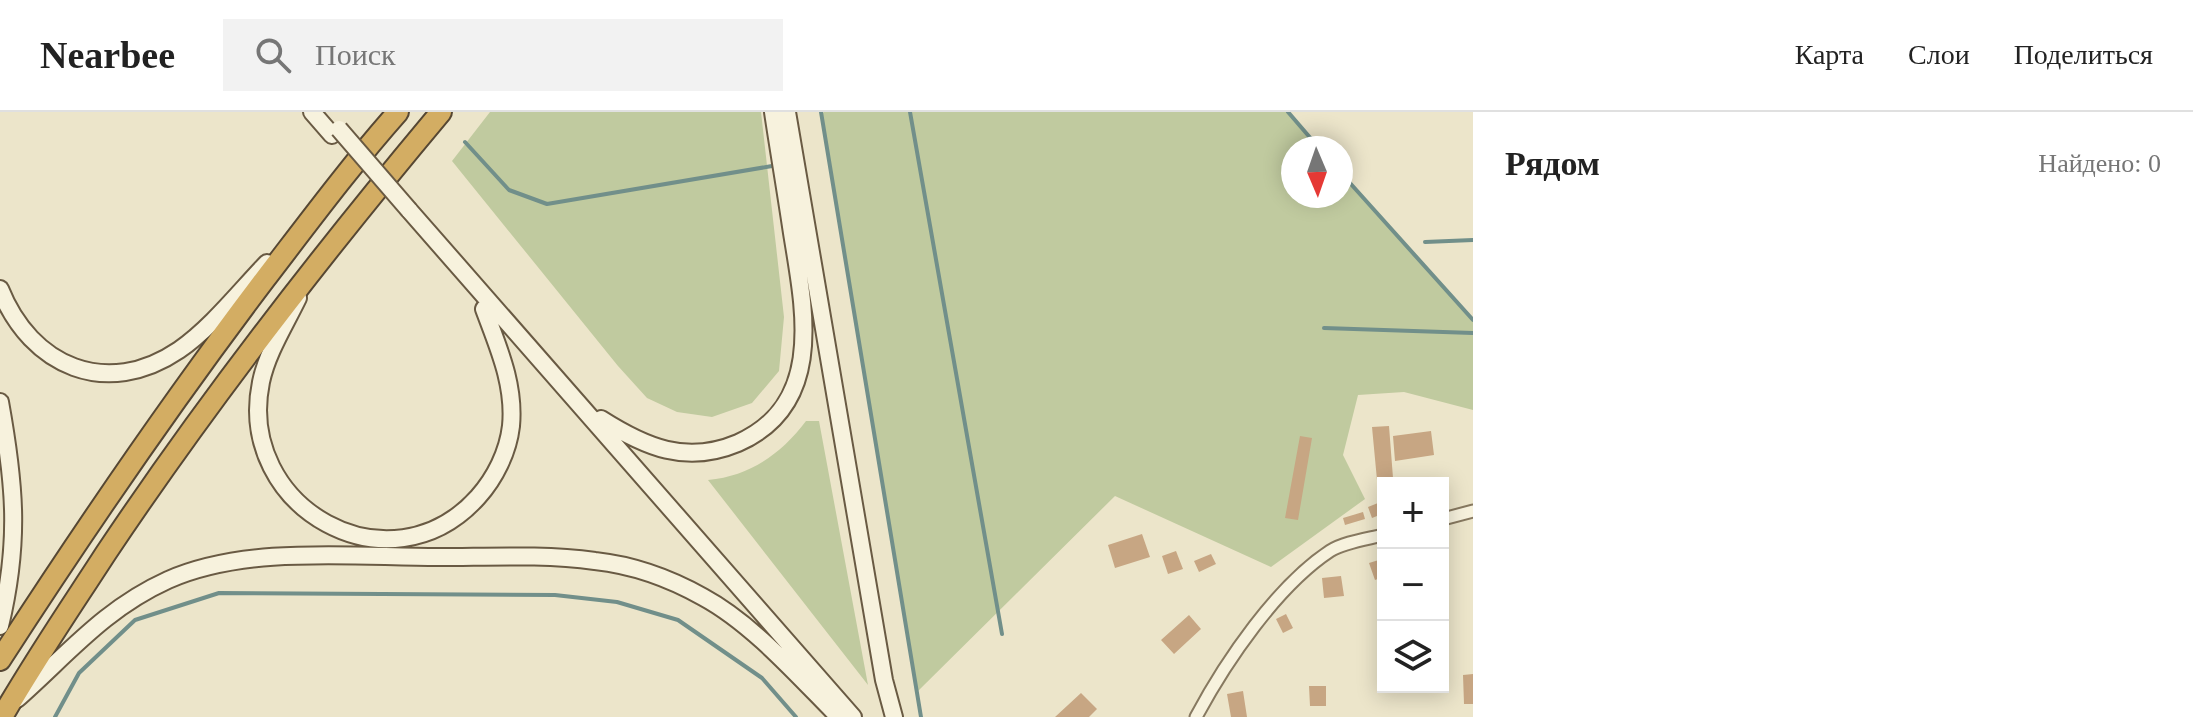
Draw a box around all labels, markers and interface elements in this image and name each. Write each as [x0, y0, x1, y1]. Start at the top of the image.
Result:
search box [223, 19, 783, 91]
icon: search [251, 33, 295, 77]
text: Nearbee [40, 34, 175, 76]
text: Поиск [315, 38, 396, 71]
text: Карта [1795, 39, 1864, 70]
text: Слои [1908, 39, 1970, 70]
text: Поделиться [2014, 39, 2153, 70]
north arrow [1281, 136, 1353, 208]
text: Рядом [1505, 145, 1600, 182]
text: Найдено: 0 [2038, 149, 2161, 178]
map controls [1377, 477, 1449, 693]
button: + [1377, 477, 1449, 549]
button: − [1377, 549, 1449, 621]
button: layers [1377, 621, 1449, 693]

